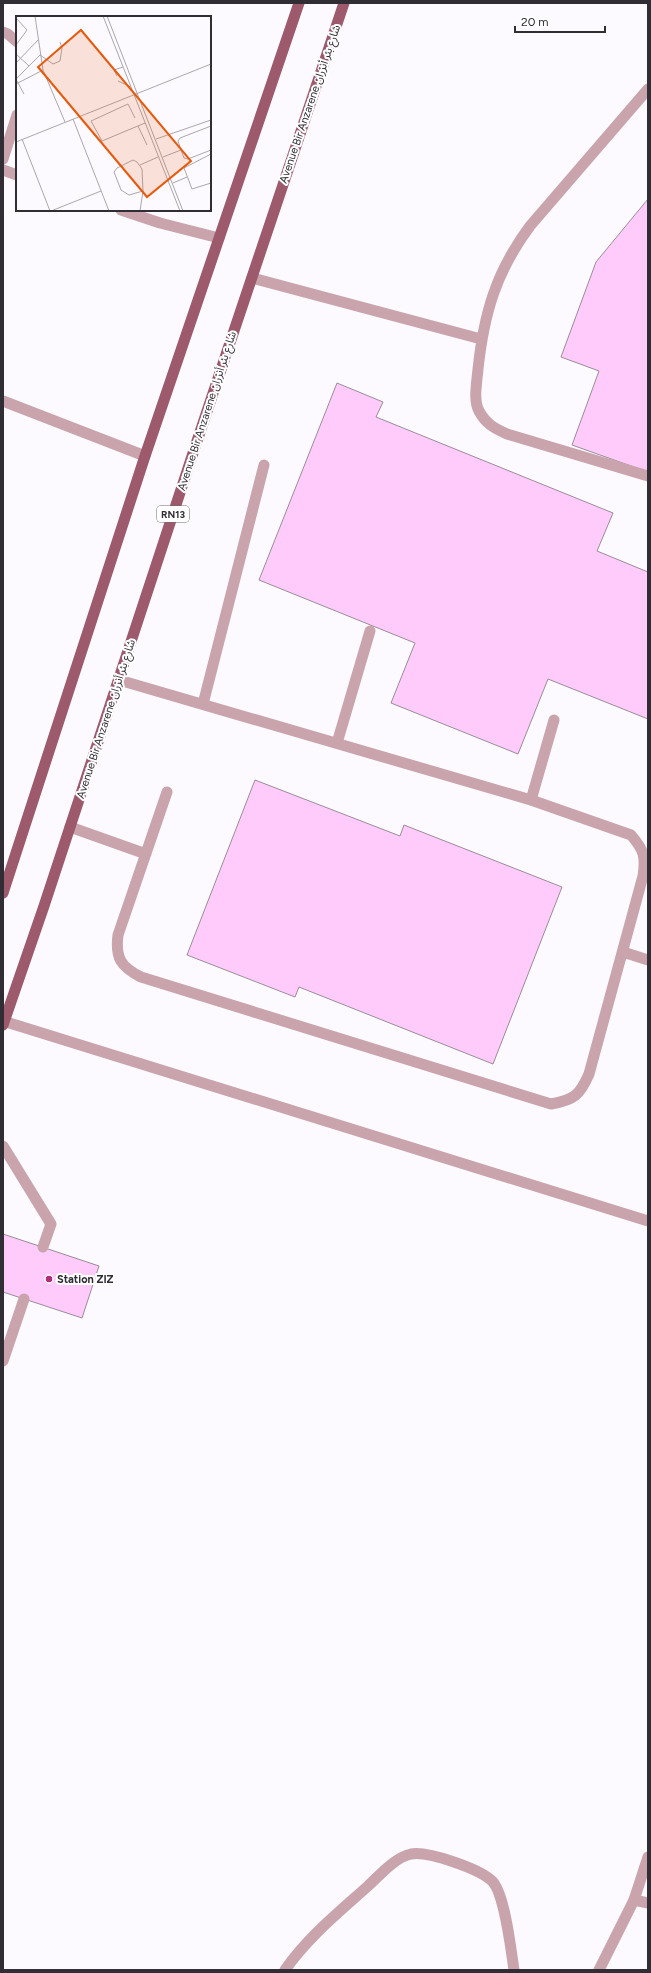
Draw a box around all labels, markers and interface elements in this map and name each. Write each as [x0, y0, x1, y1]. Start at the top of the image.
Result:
scale bar [515, 8, 605, 34]
text: 20 m [521, 15, 549, 29]
inset map [16, 16, 211, 211]
street label: Avenue Bir Anzarene شارع بئر أنزران [276, 23, 344, 185]
street label: Avenue Bir Anzarene شارع بئر أنزران [175, 329, 240, 493]
road number: RN13 [157, 506, 189, 522]
street label: Avenue Bir Anzarene شارع بئر أنزران [74, 637, 139, 801]
place label: Station ZIZ [57, 1273, 114, 1286]
marker: Station ZIZ [44, 1274, 54, 1284]

